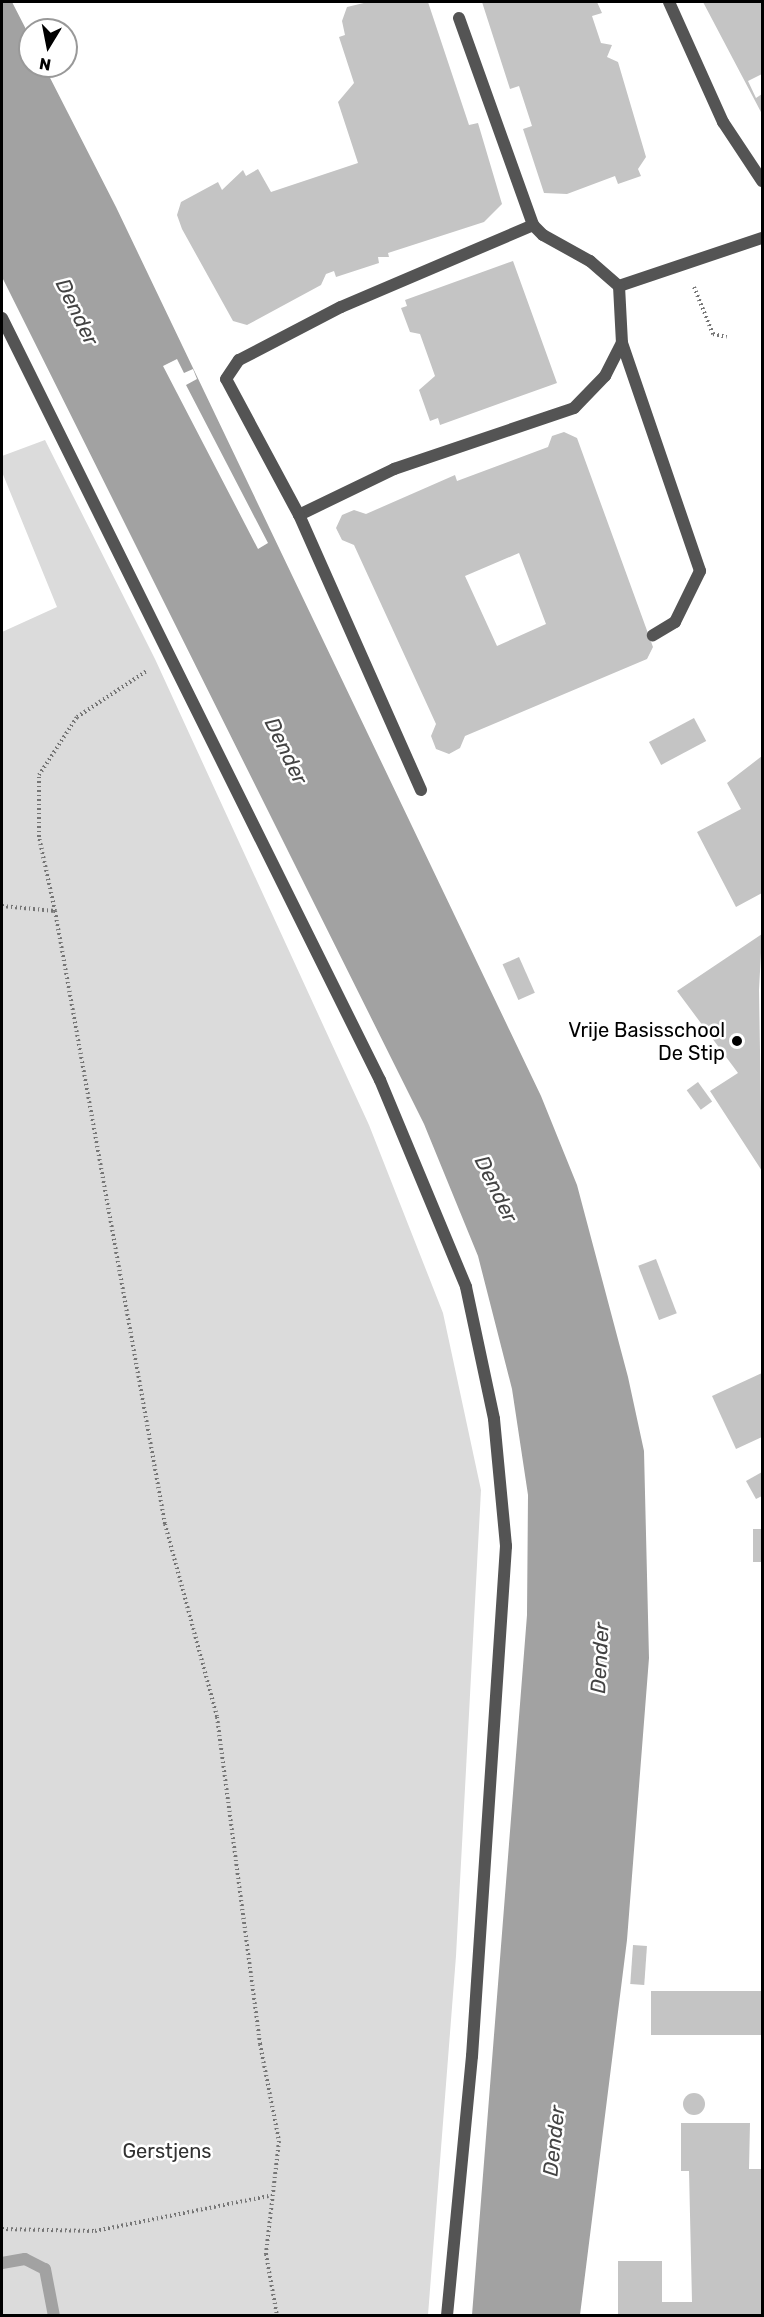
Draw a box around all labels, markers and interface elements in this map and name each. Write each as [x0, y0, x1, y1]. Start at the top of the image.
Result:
north arrow [18, 18, 78, 78]
text: N [38, 54, 52, 75]
water label: Dender [50, 275, 104, 349]
water label: Dender [259, 714, 313, 788]
place label: Vrije Basisschool De Stip [568, 1018, 725, 1065]
marker: Vrije Basisschool De Stip [730, 1034, 744, 1048]
water label: Dender [469, 1152, 523, 1226]
water label: Dender [586, 1622, 614, 1694]
water label: Dender [538, 2104, 570, 2178]
park label: Gerstjens [122, 2139, 212, 2163]

